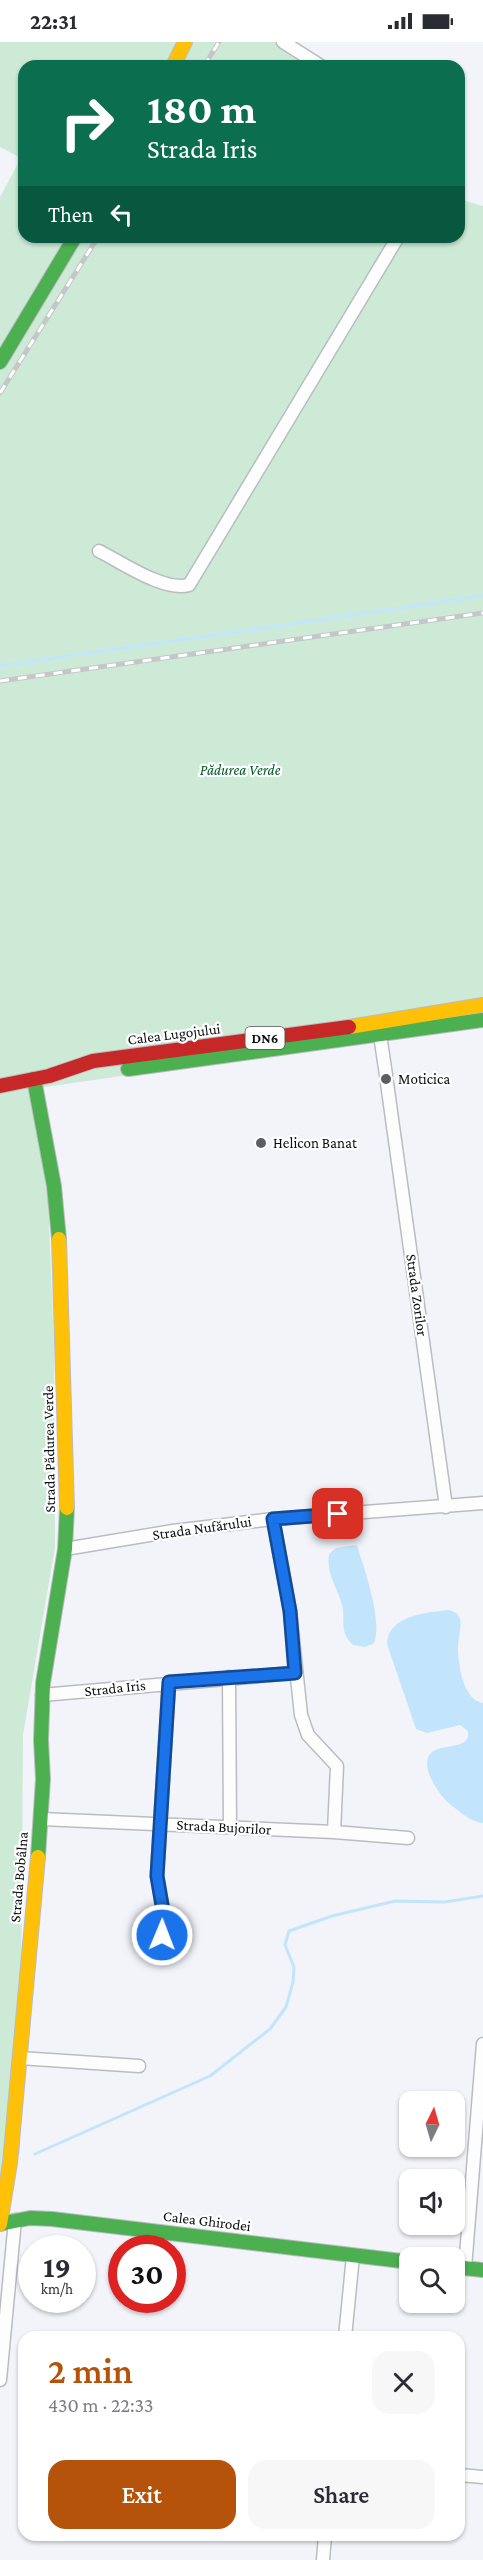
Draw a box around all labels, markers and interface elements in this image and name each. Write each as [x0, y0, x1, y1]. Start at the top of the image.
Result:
text: 22:31 [30, 9, 77, 34]
icon: right [48, 84, 126, 162]
text: 180 m [147, 85, 256, 132]
text: Strada Iris [147, 134, 257, 164]
icon: left [105, 198, 138, 231]
text: Then [48, 202, 93, 227]
park label: Pădurea Verde [200, 762, 281, 778]
street label: Calea Lugojului [127, 1020, 222, 1049]
road number: DN6 [246, 1027, 284, 1049]
place label: Moticica [398, 1071, 450, 1087]
marker: Moticica [379, 1072, 393, 1086]
place label: Helicon Banat [273, 1135, 358, 1151]
marker: Helicon Banat [254, 1136, 268, 1150]
street label: Strada Zorilor [403, 1253, 431, 1338]
street label: Strada Pădurea Verde [40, 1385, 58, 1513]
pin [312, 1488, 363, 1539]
icon: arrive [321, 1497, 354, 1530]
street label: Strada Nufărului [151, 1513, 253, 1543]
street label: Strada Iris [84, 1677, 146, 1699]
street label: Strada Bujorilor [176, 1817, 272, 1839]
street label: Strada Bobâlna [7, 1831, 31, 1923]
position arrow [130, 1903, 194, 1967]
north arrow [399, 2091, 465, 2157]
map controls [399, 2091, 465, 2313]
button: sound [399, 2169, 465, 2235]
street label: Calea Ghirodei [162, 2208, 252, 2234]
speed limit sign: 30 [108, 2235, 186, 2313]
button: search [399, 2247, 465, 2313]
text: 19 [43, 2250, 71, 2283]
text: km/h [41, 2281, 73, 2297]
text: 2 min [48, 2351, 133, 2391]
button: close [372, 2351, 435, 2414]
text: 430 m · 22:33 [48, 2394, 153, 2416]
button: Exit [48, 2460, 236, 2529]
button: Share [248, 2460, 435, 2529]

